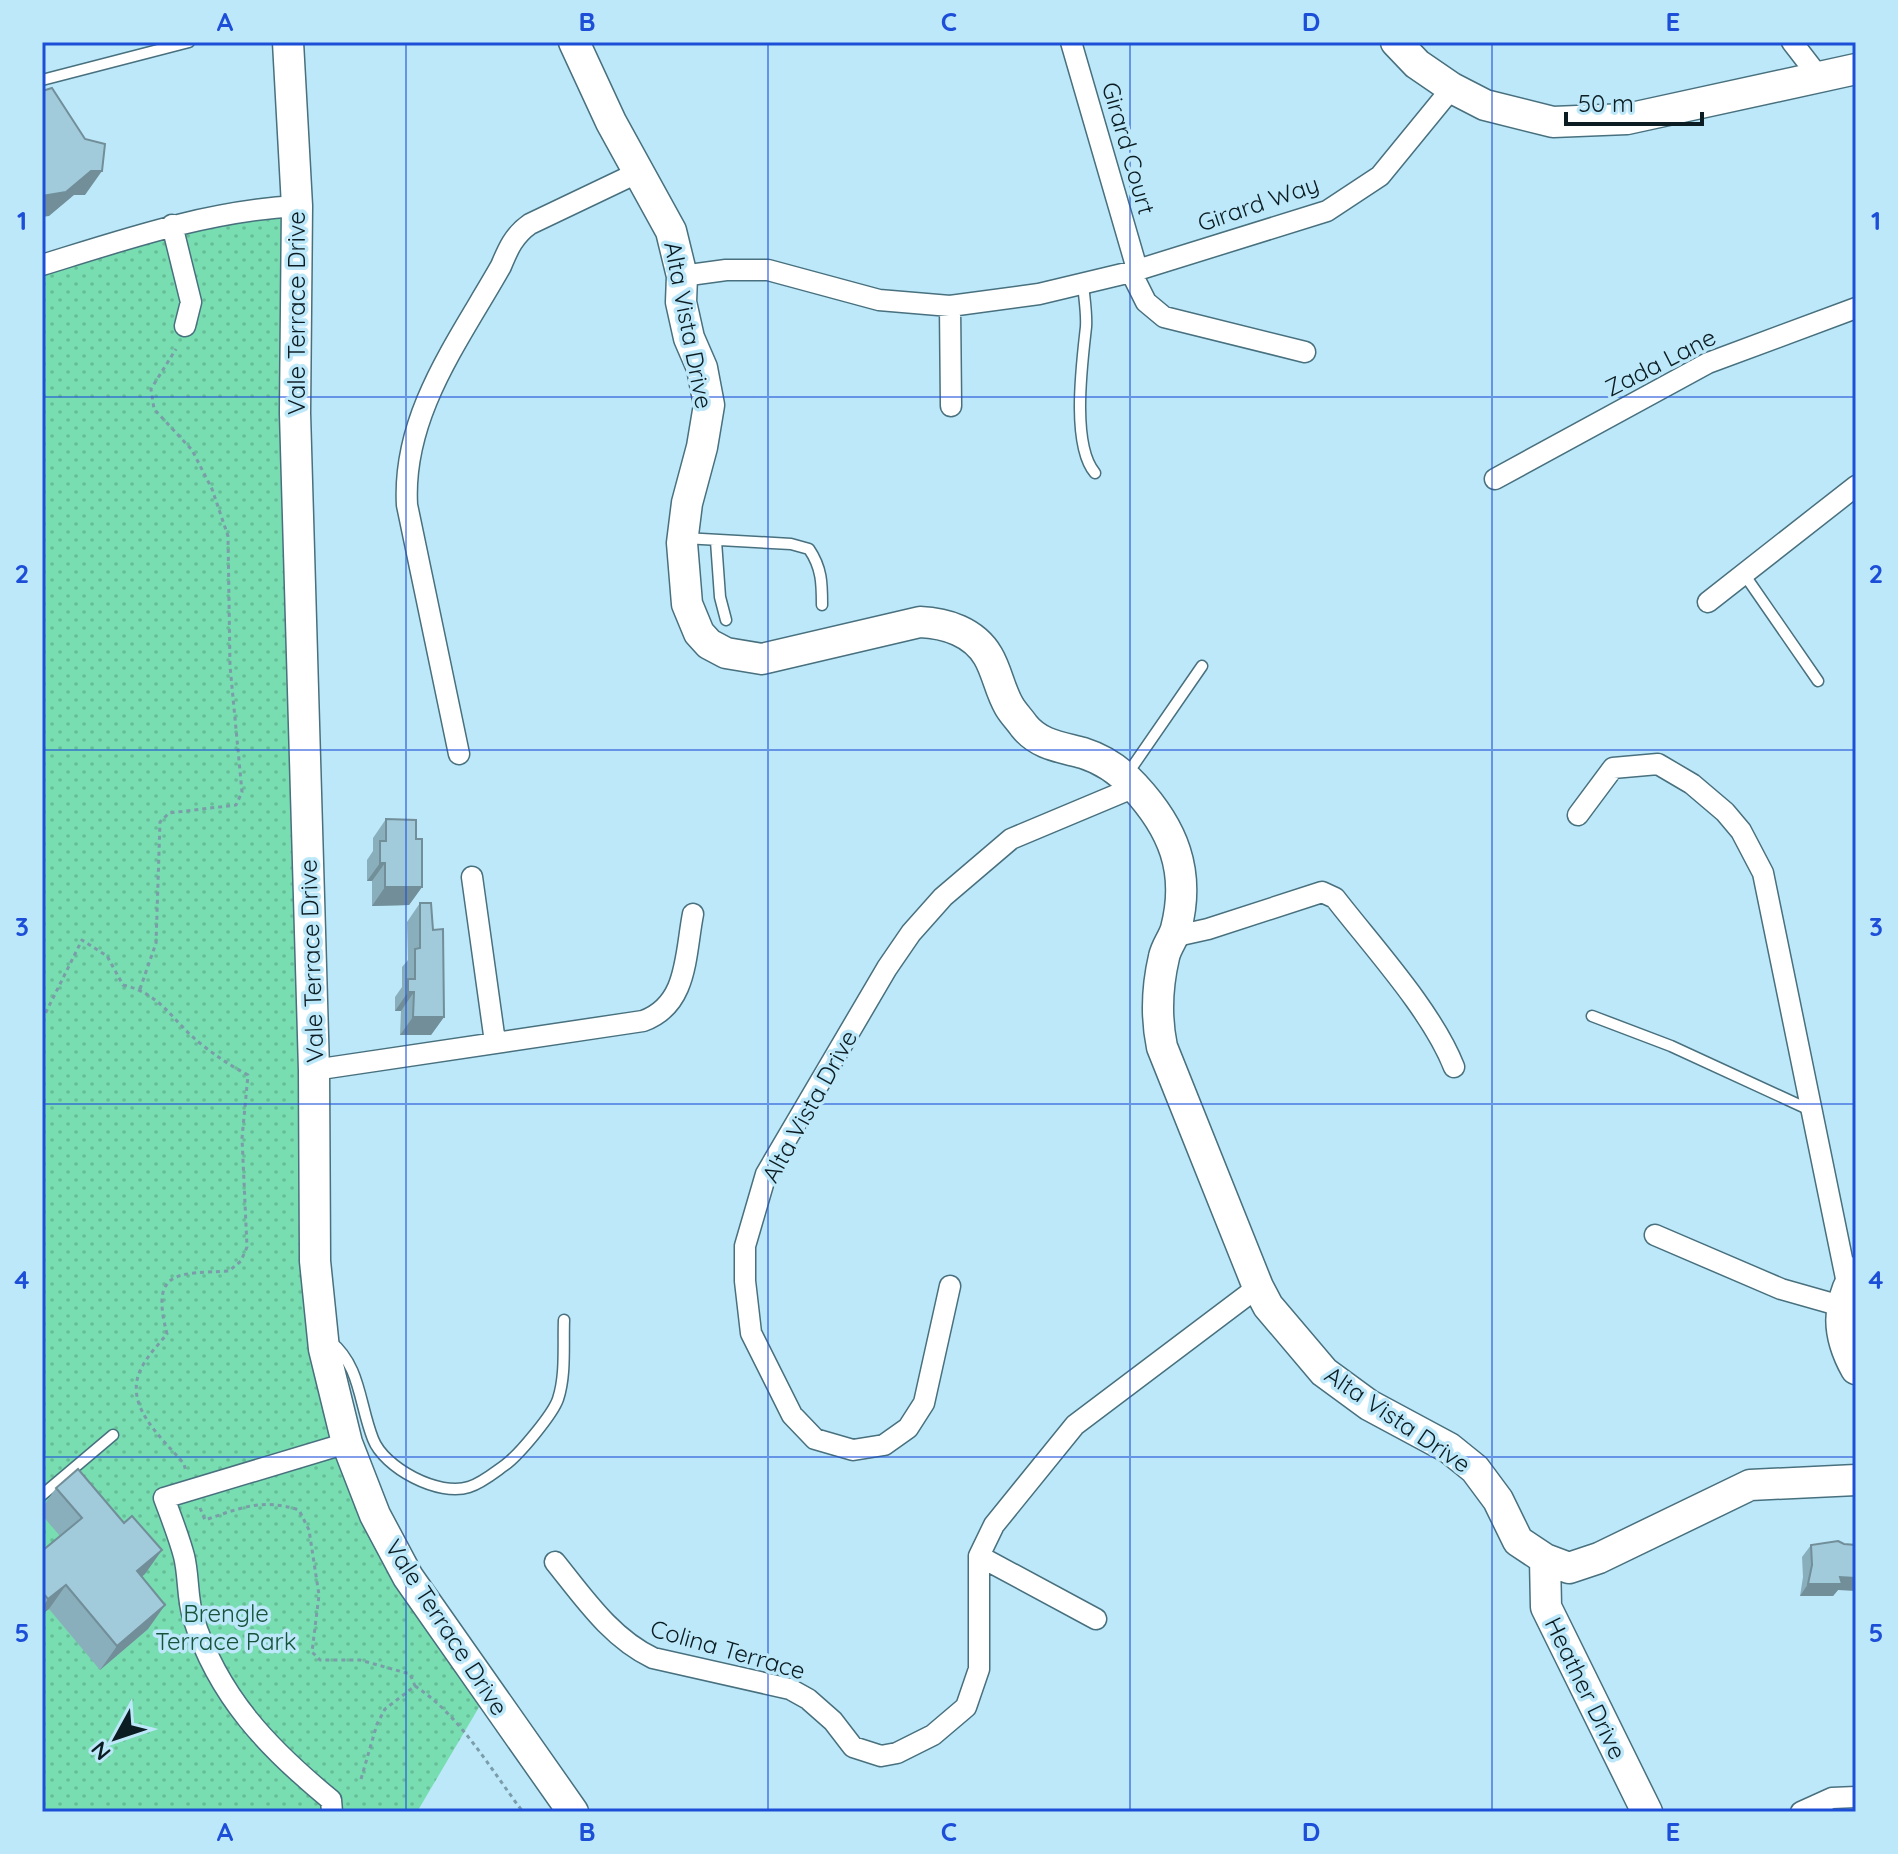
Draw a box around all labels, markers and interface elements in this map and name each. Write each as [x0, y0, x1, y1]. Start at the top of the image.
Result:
text: A [217, 5, 234, 38]
text: B [578, 5, 596, 38]
text: C [941, 5, 957, 38]
text: D [1302, 5, 1320, 38]
text: E [1666, 5, 1680, 38]
scale bar [1566, 76, 1702, 126]
street label: Girard Court [1096, 78, 1162, 218]
text: 50 m [1578, 88, 1634, 118]
street label: Girard Way [1193, 168, 1323, 238]
text: 1 [17, 204, 27, 237]
text: 1 [1871, 204, 1881, 237]
street label: Vale Terrace Drive [281, 211, 311, 415]
street label: Alta Vista Drive [658, 239, 720, 411]
street label: Zada Lane [1600, 321, 1720, 403]
text: 2 [15, 557, 29, 590]
text: 2 [1869, 557, 1883, 590]
street label: Vale Terrace Drive [292, 859, 330, 1063]
text: 3 [15, 910, 29, 943]
text: 3 [1869, 910, 1883, 943]
street label: Alta Vista Drive [755, 1025, 863, 1187]
text: 4 [14, 1263, 30, 1296]
text: 4 [1868, 1263, 1884, 1296]
street label: Alta Vista Drive [1319, 1359, 1477, 1479]
street label: Vale Terrace Drive [379, 1533, 515, 1721]
park label: Brengle Terrace Park [155, 1598, 297, 1656]
street label: Heather Drive [1539, 1612, 1633, 1764]
street label: Colina Terrace [647, 1613, 809, 1685]
text: 5 [15, 1616, 29, 1649]
text: 5 [1869, 1616, 1883, 1649]
north arrow [76, 1698, 156, 1778]
text: N [85, 1736, 117, 1766]
text: A [217, 1815, 234, 1848]
text: B [578, 1815, 596, 1848]
text: C [941, 1815, 957, 1848]
text: D [1302, 1815, 1320, 1848]
text: E [1666, 1815, 1680, 1848]

